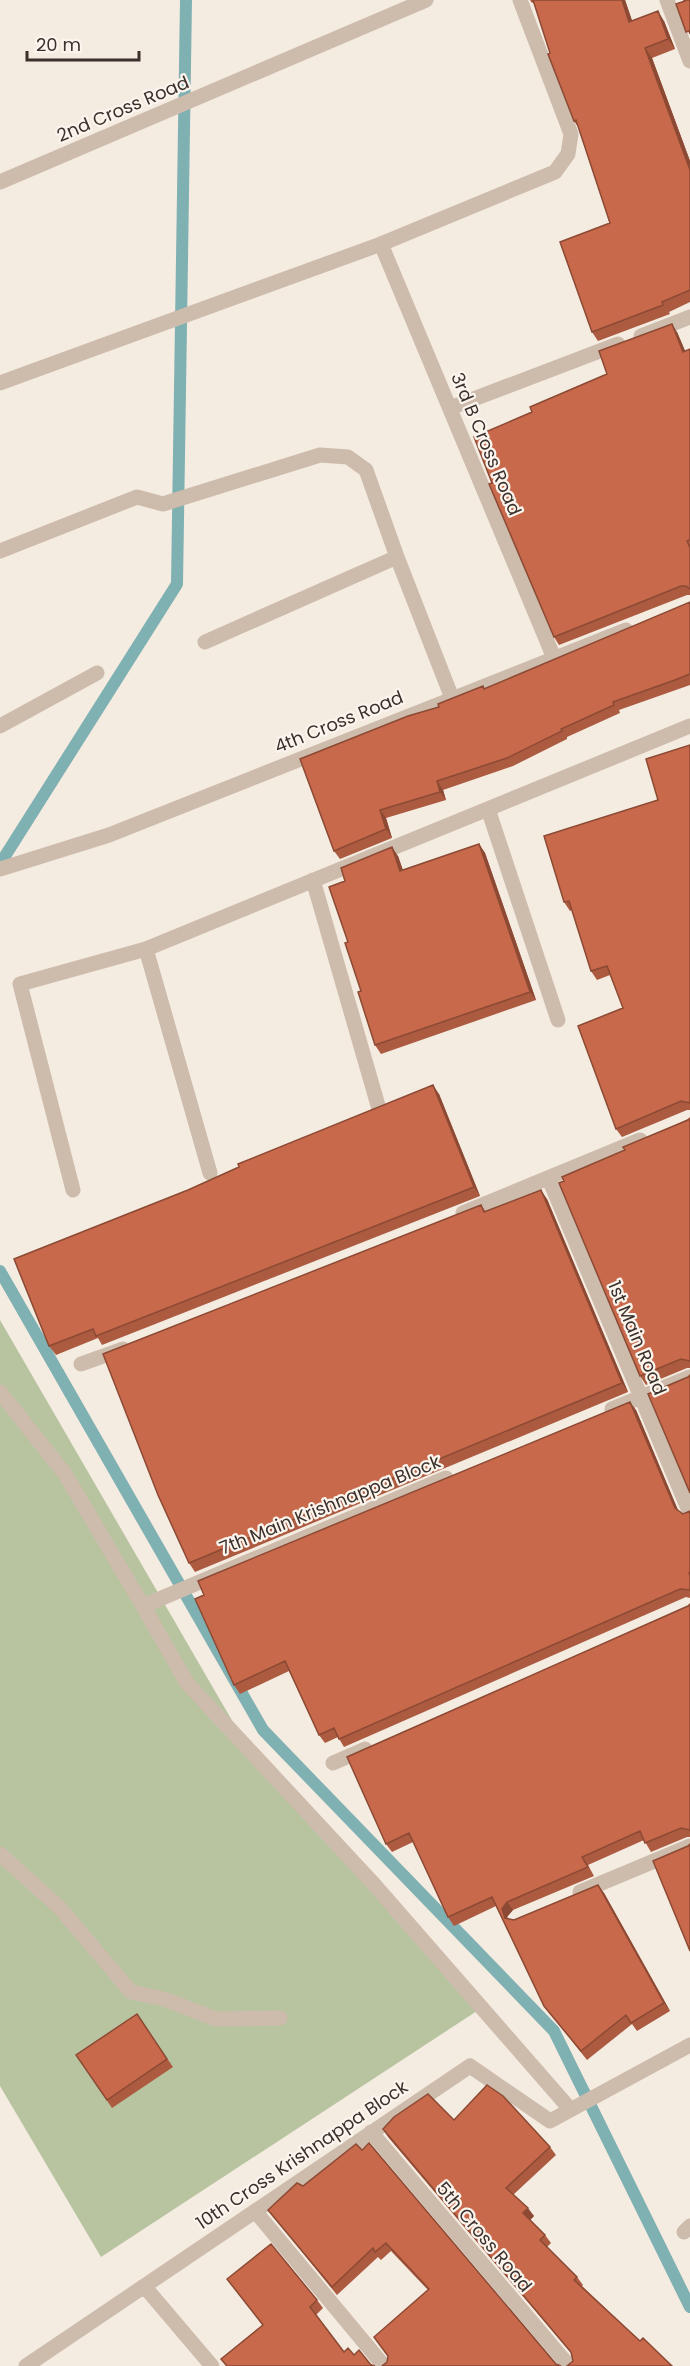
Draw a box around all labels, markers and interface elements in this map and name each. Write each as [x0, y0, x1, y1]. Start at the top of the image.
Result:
scale bar [27, 24, 140, 62]
text: 20 m [36, 32, 81, 57]
street label: 2nd Cross Road [53, 69, 193, 148]
street label: 3rd B Cross Road [445, 369, 528, 519]
street label: 4th Cross Road [271, 684, 407, 759]
street label: 1st Main Road [602, 1277, 673, 1399]
street label: 7th Main Krishnappa Block [216, 1448, 445, 1560]
street label: 10th Cross Krishnappa Block [191, 2074, 413, 2235]
street label: 5th Cross Road [431, 2176, 538, 2297]

